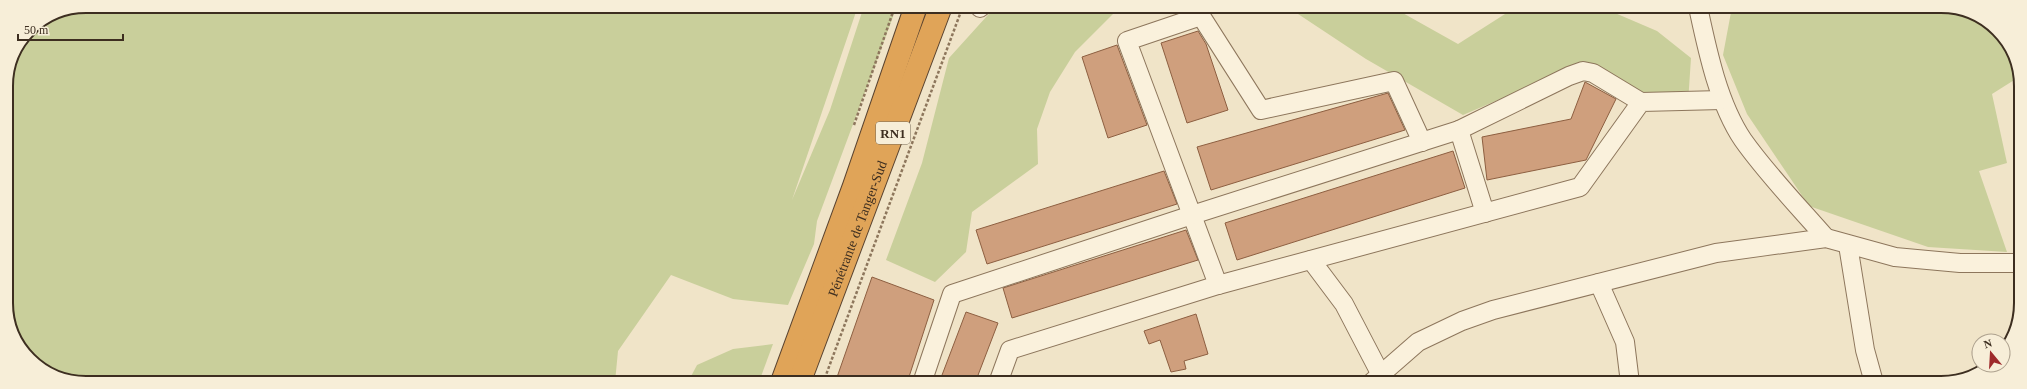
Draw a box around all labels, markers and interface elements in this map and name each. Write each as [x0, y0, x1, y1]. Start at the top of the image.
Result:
scale bar [18, 16, 123, 42]
text: 50 m [24, 23, 49, 37]
road number: RN1 [876, 122, 910, 144]
street label: Pénétrante de Tanger-Sud [825, 159, 890, 299]
north arrow [1971, 333, 2011, 373]
text: N [1982, 337, 1994, 350]

